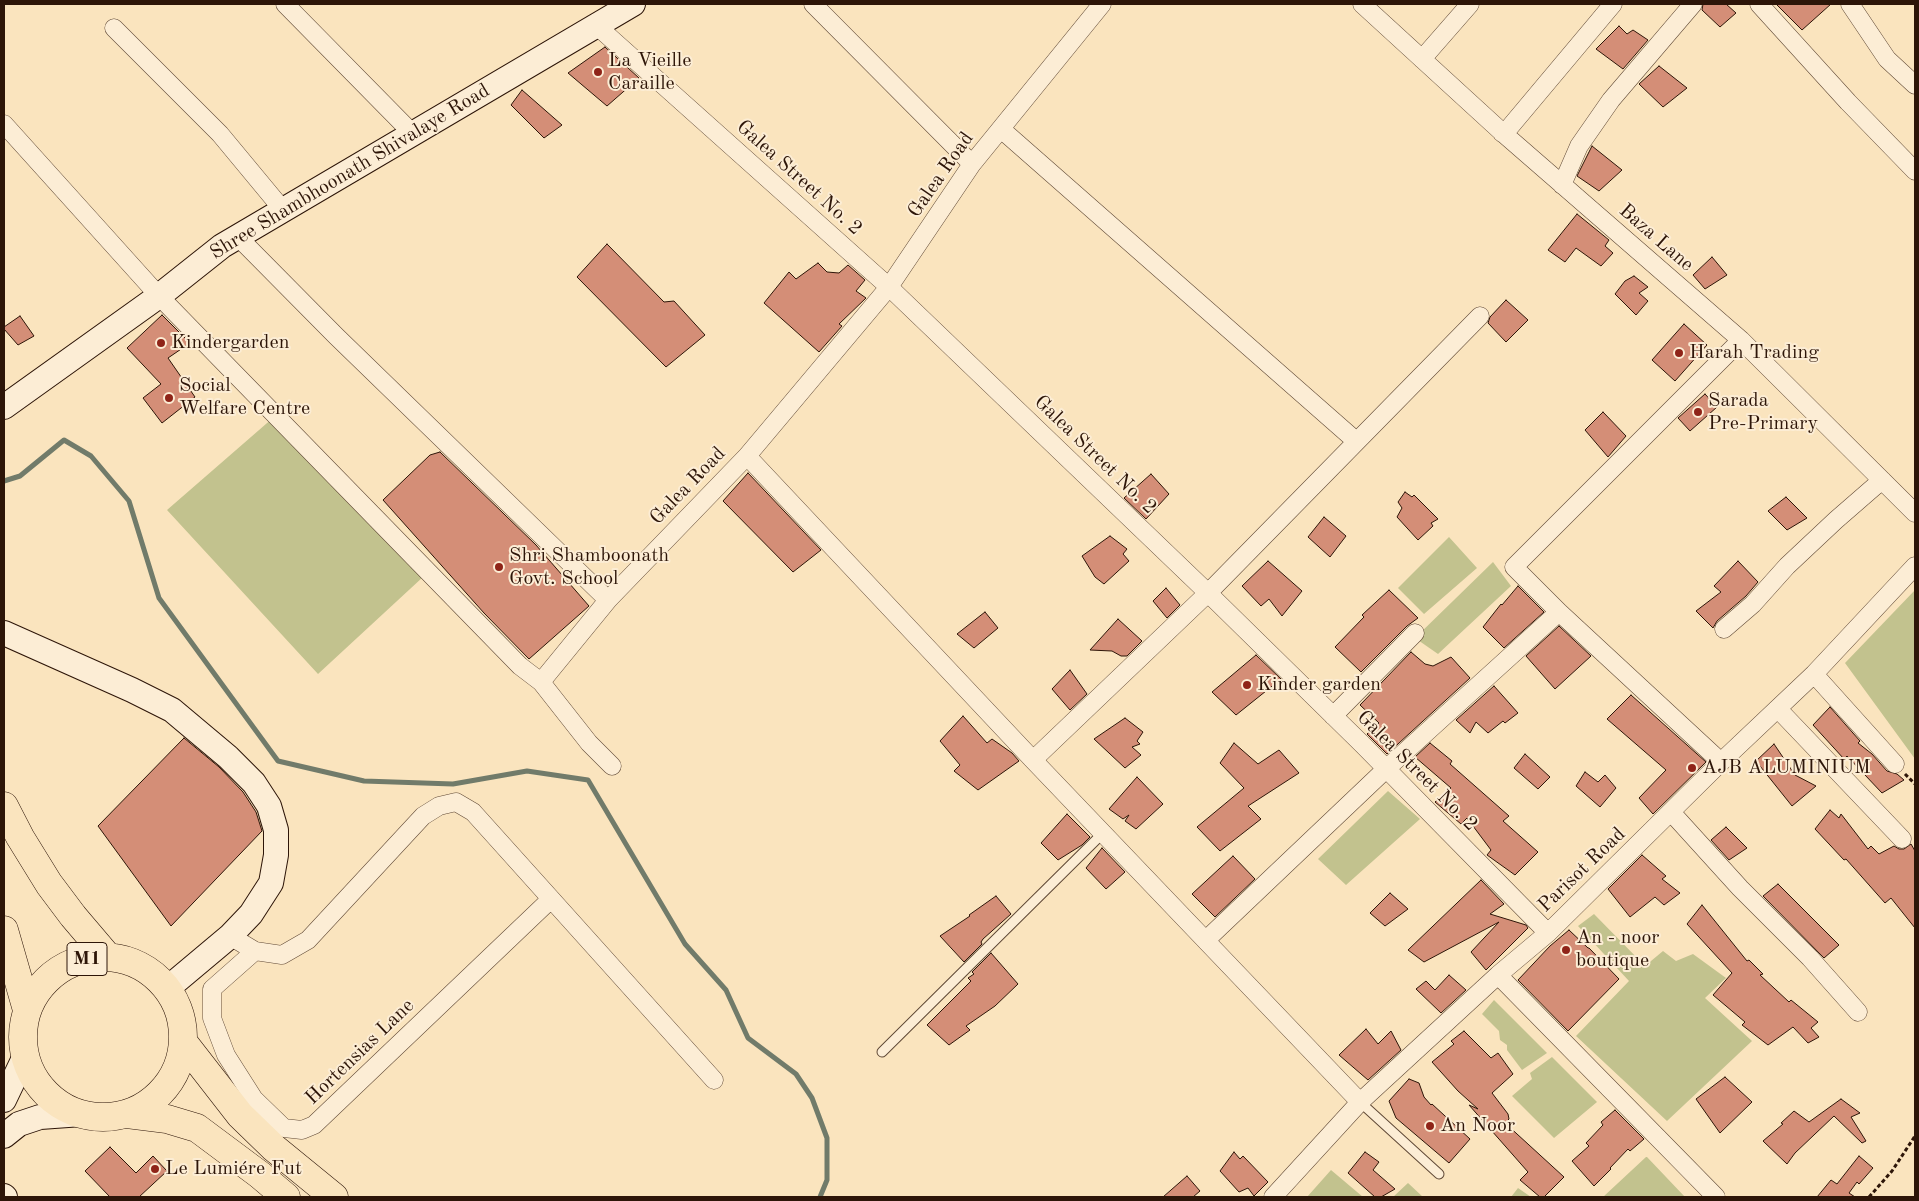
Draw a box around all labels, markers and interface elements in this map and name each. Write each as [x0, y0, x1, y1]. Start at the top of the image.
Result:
place label: La Vieille Caraille [608, 49, 691, 96]
marker: La Vieille Caraille [592, 66, 604, 78]
street label: Shree Shambhoonath Shivalaye Road [206, 79, 494, 265]
street label: Galea Street No. 2 [731, 115, 867, 241]
street label: Galea Road [903, 128, 979, 222]
street label: Baza Lane [1614, 199, 1698, 277]
place label: Kindergarden [171, 331, 289, 355]
marker: Kindergarden [155, 337, 167, 349]
place label: Harah Trading [1689, 341, 1819, 365]
marker: Harah Trading [1673, 347, 1685, 359]
place label: Social Welfare Centre [179, 374, 310, 421]
place label: Sarada Pre-Primary [1708, 389, 1818, 436]
street label: Galea Street No. 2 [1029, 390, 1161, 520]
marker: Social Welfare Centre [163, 392, 175, 404]
marker: Sarada Pre-Primary [1692, 406, 1704, 418]
street label: Galea Road [645, 442, 731, 530]
place label: Shri Shamboonath Govt. School [509, 544, 669, 591]
marker: Shri Shamboonath Govt. School [493, 561, 505, 573]
place label: Kinder garden [1257, 673, 1381, 697]
marker: Kinder garden [1241, 679, 1253, 691]
street label: Galea Street No. 2 [1352, 706, 1482, 836]
place label: AJB ALUMINIUM [1702, 756, 1871, 780]
marker: AJB ALUMINIUM [1686, 762, 1698, 774]
street label: Parisot Road [1533, 822, 1631, 918]
place label: An - noor boutique [1576, 926, 1660, 973]
road number: M1 [67, 942, 107, 976]
marker: An - noor boutique [1560, 944, 1572, 956]
street label: Hortensias Lane [300, 994, 420, 1110]
place label: An Noor [1440, 1114, 1515, 1138]
marker: An Noor [1424, 1120, 1436, 1132]
place label: Le Lumiére Fut [165, 1157, 302, 1181]
marker: Le Lumiére Fut [149, 1163, 161, 1175]

